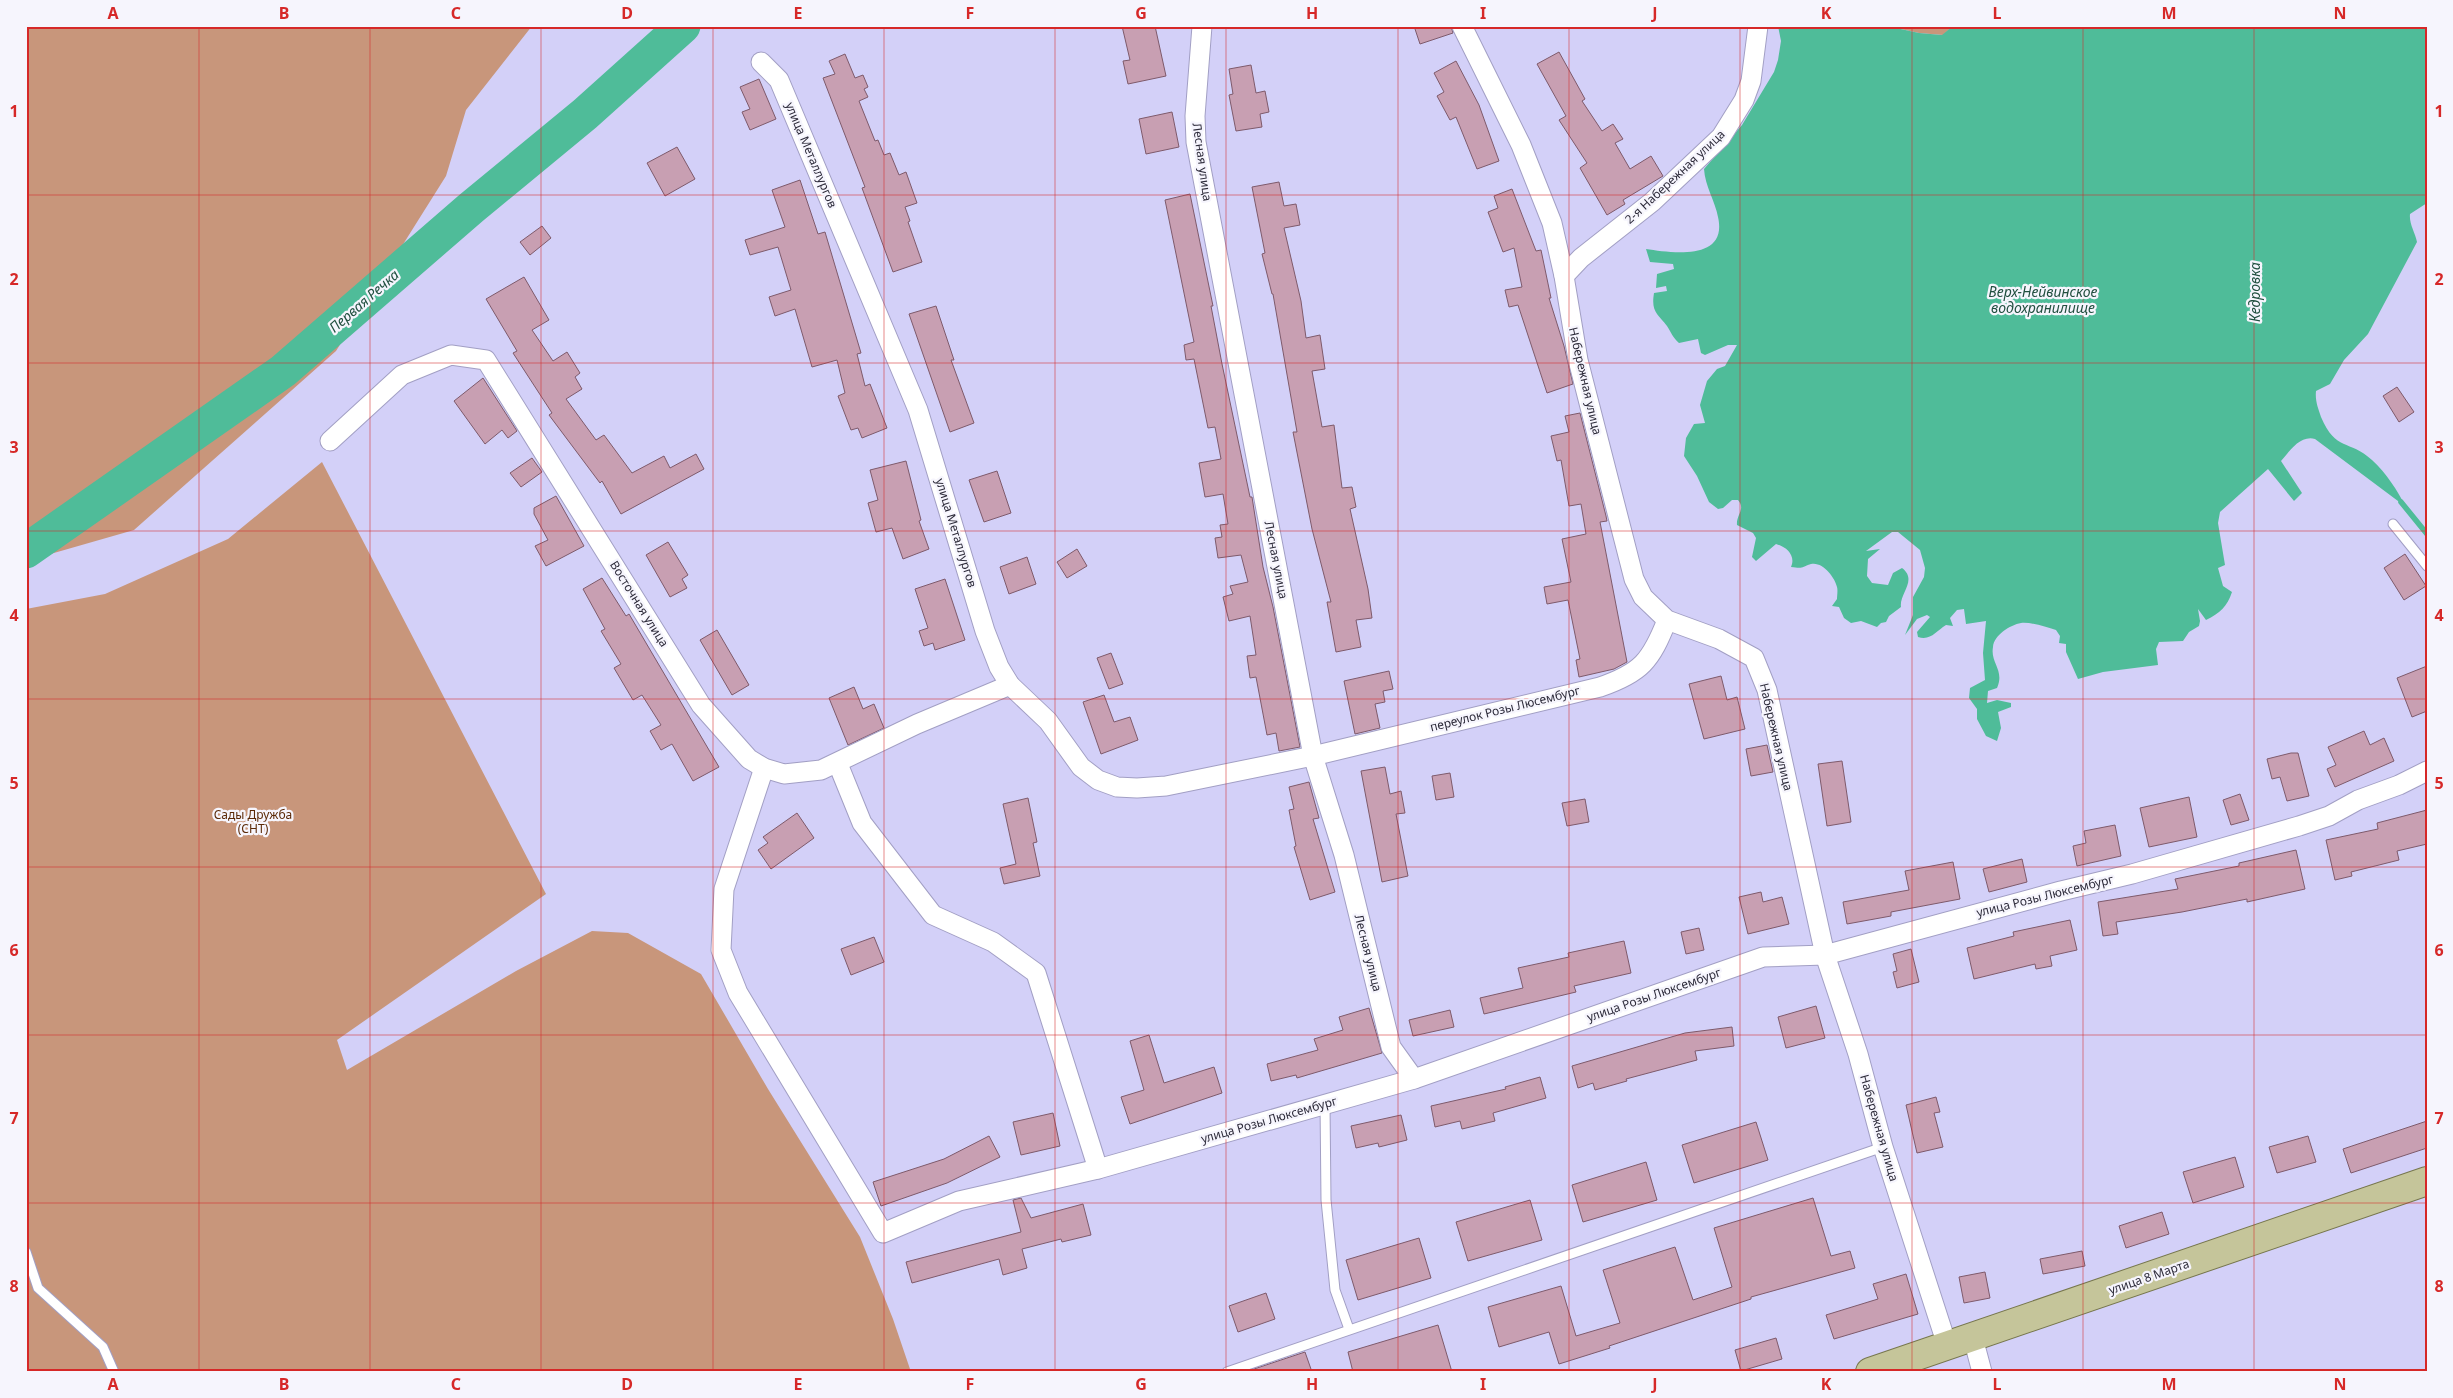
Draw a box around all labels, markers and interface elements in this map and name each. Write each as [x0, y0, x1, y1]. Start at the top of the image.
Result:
text: A [107, 2, 119, 24]
text: B [279, 2, 289, 24]
text: C [451, 2, 461, 24]
text: D [621, 2, 633, 24]
text: E [794, 2, 803, 24]
text: F [966, 2, 974, 24]
text: G [1135, 2, 1147, 24]
text: H [1306, 2, 1318, 24]
text: I [1480, 2, 1486, 24]
text: J [1650, 2, 1658, 24]
text: K [1821, 2, 1832, 24]
text: L [1993, 2, 2002, 24]
text: M [2161, 2, 2177, 24]
text: N [2333, 2, 2347, 24]
street label: улица Металлургов [782, 99, 842, 210]
text: 1 [9, 100, 19, 122]
text: 1 [2434, 100, 2444, 122]
street label: Лесная улица [1189, 122, 1216, 202]
street label: 2-я Набережная улица [1621, 126, 1728, 228]
water label: Кедровка [2245, 262, 2264, 322]
water label: Первая Речка [325, 265, 403, 336]
text: 2 [9, 268, 19, 290]
text: 2 [2434, 268, 2444, 290]
water label: Верх-Нейвинское водохранилище [1989, 282, 2098, 317]
street label: Набережная улица [1565, 325, 1606, 437]
text: 3 [9, 436, 19, 458]
text: 3 [2434, 436, 2444, 458]
street label: улица Металлургов [932, 476, 981, 590]
street label: Лесная улица [1261, 520, 1292, 600]
street label: Восточная улица [606, 557, 673, 650]
text: 4 [9, 604, 19, 626]
text: 4 [2434, 604, 2444, 626]
street label: Набережная улица [1756, 681, 1797, 793]
street label: переулок Розы Люсембург [1428, 682, 1582, 735]
text: 5 [9, 772, 19, 794]
text: 5 [2434, 772, 2444, 794]
park label: Сады Дружба (СНТ) [214, 806, 292, 837]
street label: улица Розы Люксембург [1975, 870, 2115, 921]
street label: Лесная улица [1351, 912, 1386, 993]
text: 6 [9, 939, 19, 961]
text: 6 [2434, 939, 2444, 961]
street label: улица Розы Люксембург [1585, 964, 1723, 1025]
street label: Набережная улица [1856, 1073, 1903, 1183]
street label: улица Розы Люксембург [1199, 1092, 1339, 1147]
text: 7 [9, 1107, 19, 1129]
text: 7 [2434, 1107, 2444, 1129]
street label: улица 8 Марта [2106, 1255, 2191, 1298]
text: 8 [9, 1275, 19, 1297]
text: 8 [2434, 1275, 2444, 1297]
text: A [107, 1373, 119, 1395]
text: B [279, 1373, 289, 1395]
text: C [451, 1373, 461, 1395]
text: D [621, 1373, 633, 1395]
text: E [794, 1373, 803, 1395]
text: F [966, 1373, 974, 1395]
text: G [1135, 1373, 1147, 1395]
text: H [1306, 1373, 1318, 1395]
text: I [1480, 1373, 1486, 1395]
text: J [1650, 1373, 1658, 1395]
text: K [1821, 1373, 1832, 1395]
text: L [1993, 1373, 2002, 1395]
text: M [2161, 1373, 2177, 1395]
text: N [2333, 1373, 2347, 1395]

